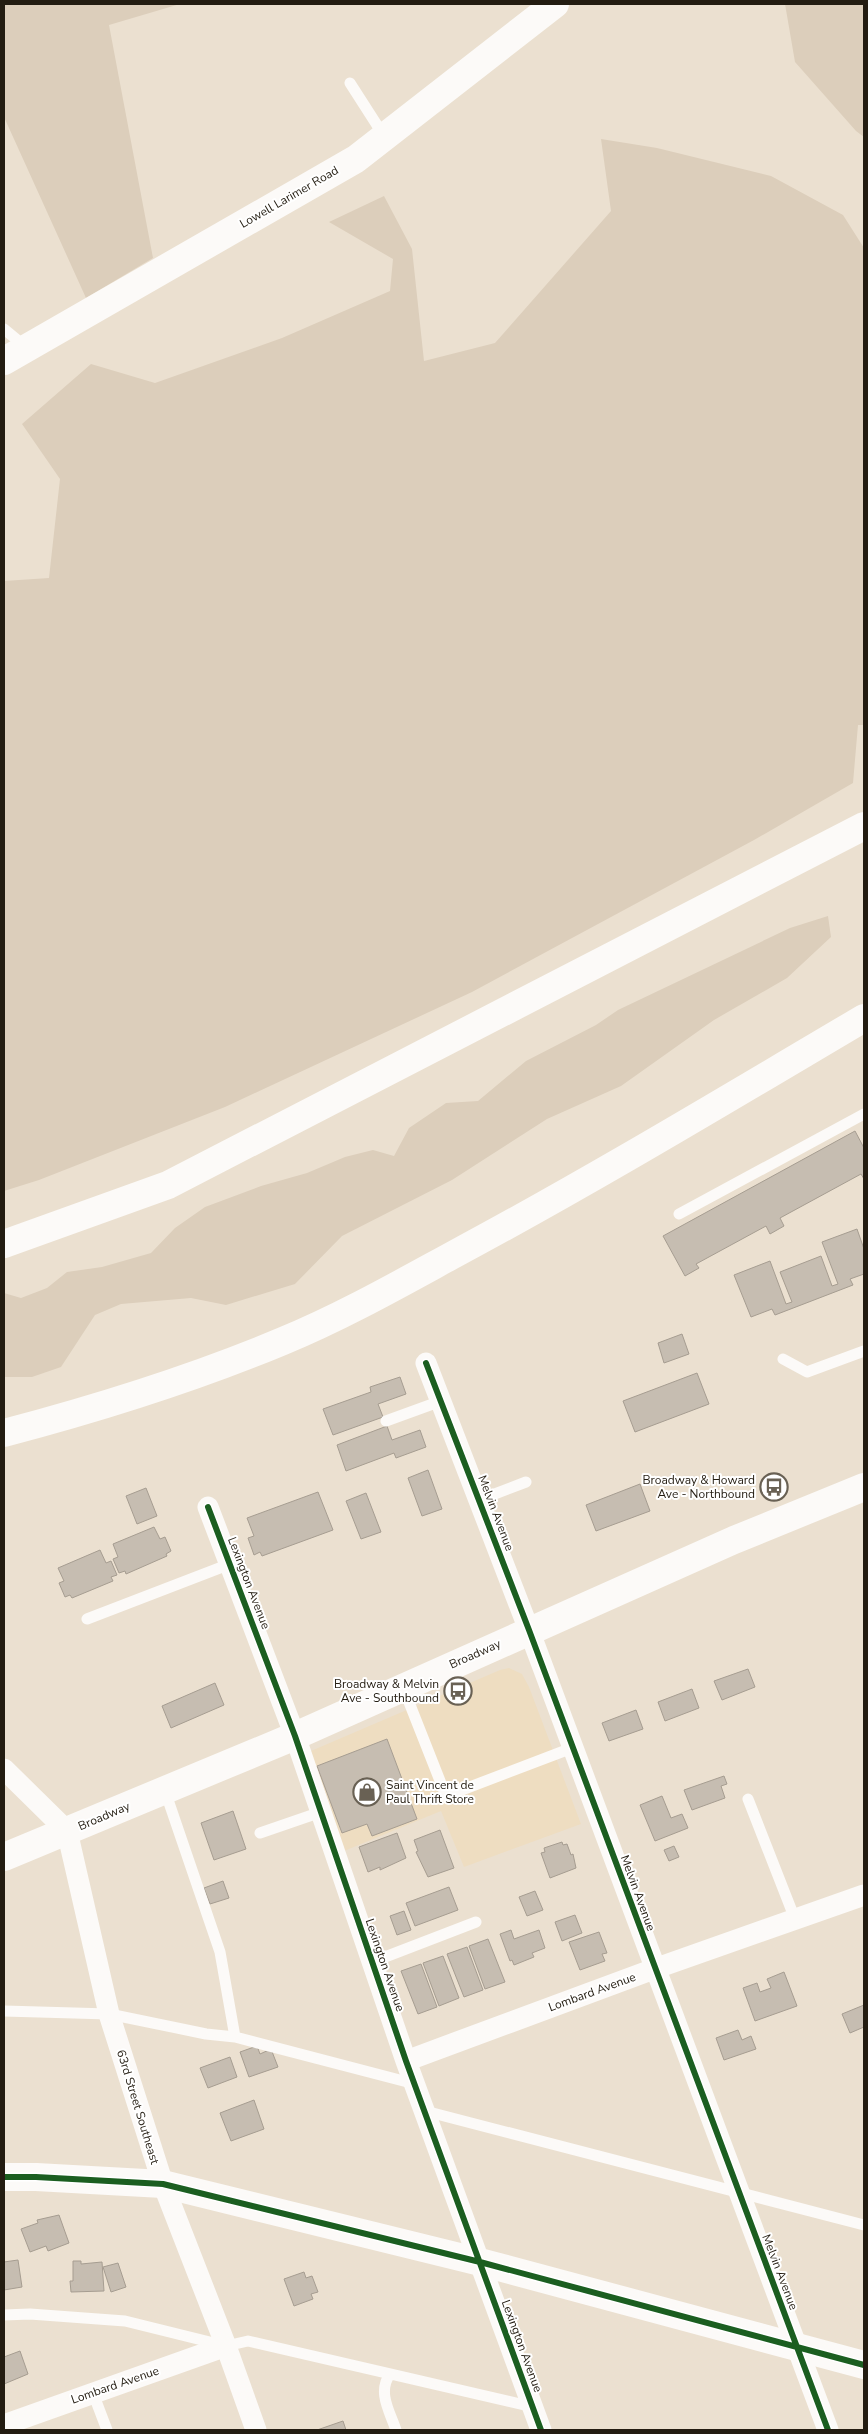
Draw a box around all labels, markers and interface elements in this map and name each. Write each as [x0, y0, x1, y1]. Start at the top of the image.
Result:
street label: Lowell Larimer Road [237, 162, 341, 232]
place label: Broadway & Howard Ave - Northbound [642, 1472, 755, 1502]
bus stop icon: Broadway & Howard Ave - Northbound [759, 1472, 789, 1502]
street label: Melvin Avenue [474, 1473, 518, 1553]
street label: Lexington Avenue [224, 1535, 274, 1631]
street label: Broadway [447, 1635, 504, 1672]
place label: Broadway & Melvin Ave - Southbound [334, 1676, 439, 1706]
bus stop icon: Broadway & Melvin Ave - Southbound [443, 1676, 473, 1706]
shop icon: Saint Vincent de Paul Thrift Store [352, 1777, 382, 1807]
place label: Saint Vincent de Paul Thrift Store [386, 1777, 474, 1807]
street label: Broadway [76, 1798, 133, 1834]
street label: Melvin Avenue [617, 1853, 659, 1933]
street label: Lexington Avenue [362, 1916, 408, 2014]
street label: Lombard Avenue [546, 1969, 638, 2015]
street label: 63rd Street Southeast [113, 2048, 163, 2167]
street label: Melvin Avenue [758, 2232, 802, 2312]
street label: Lexington Avenue [498, 2298, 546, 2394]
street label: Lombard Avenue [69, 2362, 161, 2408]

